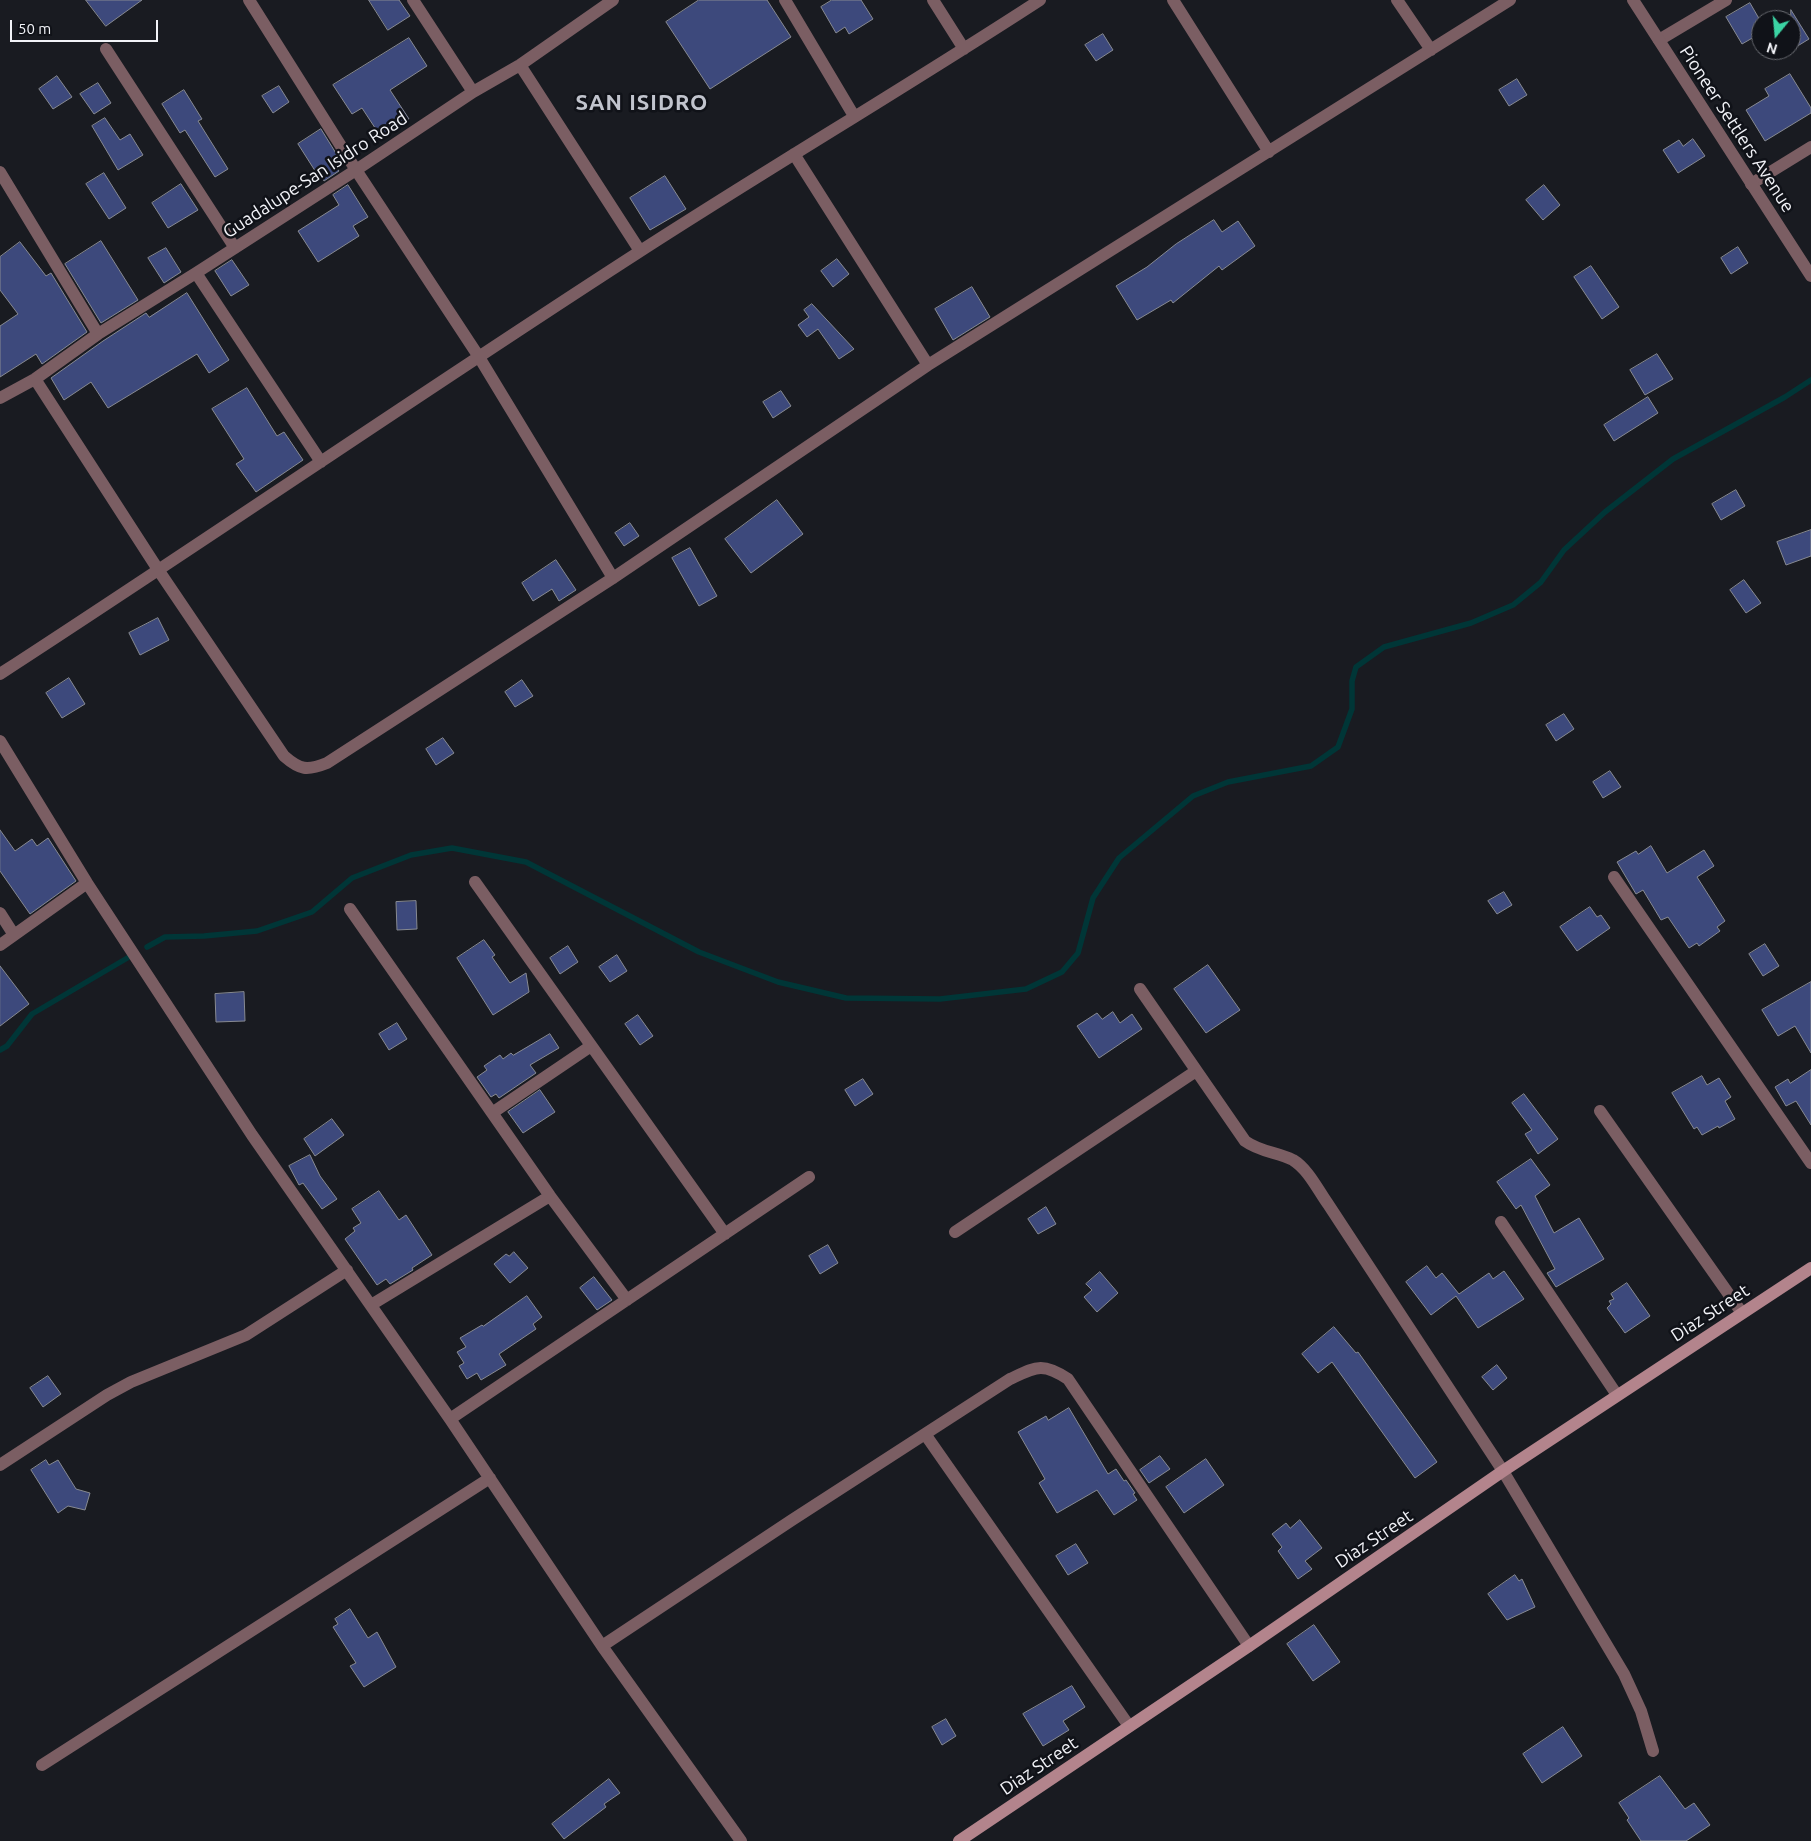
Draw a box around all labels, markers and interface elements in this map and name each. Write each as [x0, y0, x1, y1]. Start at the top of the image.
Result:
scale bar [12, 10, 160, 42]
north arrow [1751, 10, 1801, 60]
text: 50 m [18, 20, 51, 37]
text: N [1765, 39, 1779, 58]
street label: Pioneer Settlers Avenue [1675, 42, 1799, 216]
district label: SAN ISIDRO [574, 90, 710, 116]
street label: Guadalupe-San Isidro Road [219, 107, 411, 243]
street label: Diaz Street [1667, 1280, 1753, 1346]
street label: Diaz Street [1331, 1505, 1417, 1573]
street label: Diaz Street [996, 1732, 1082, 1800]

